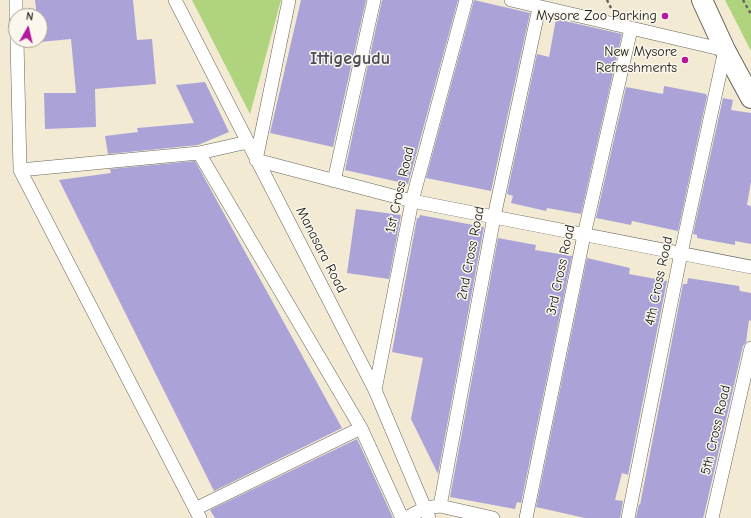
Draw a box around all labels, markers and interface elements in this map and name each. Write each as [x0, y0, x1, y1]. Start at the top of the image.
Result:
north arrow [8, 8, 48, 48]
place label: Mysore Zoo Parking [536, 8, 657, 24]
text: N [25, 10, 34, 24]
marker: Mysore Zoo Parking [660, 11, 670, 21]
place label: New Mysore Refreshments [596, 44, 677, 76]
district label: Ittigegudu [310, 48, 390, 70]
marker: New Mysore Refreshments [680, 55, 690, 65]
street label: 1st Cross Road [382, 145, 418, 235]
street label: Manasara Road [292, 204, 350, 296]
street label: 2nd Cross Road [454, 205, 488, 301]
street label: 3rd Cross Road [543, 223, 579, 317]
street label: 4th Cross Road [641, 235, 677, 327]
street label: 5th Cross Road [698, 384, 734, 476]

